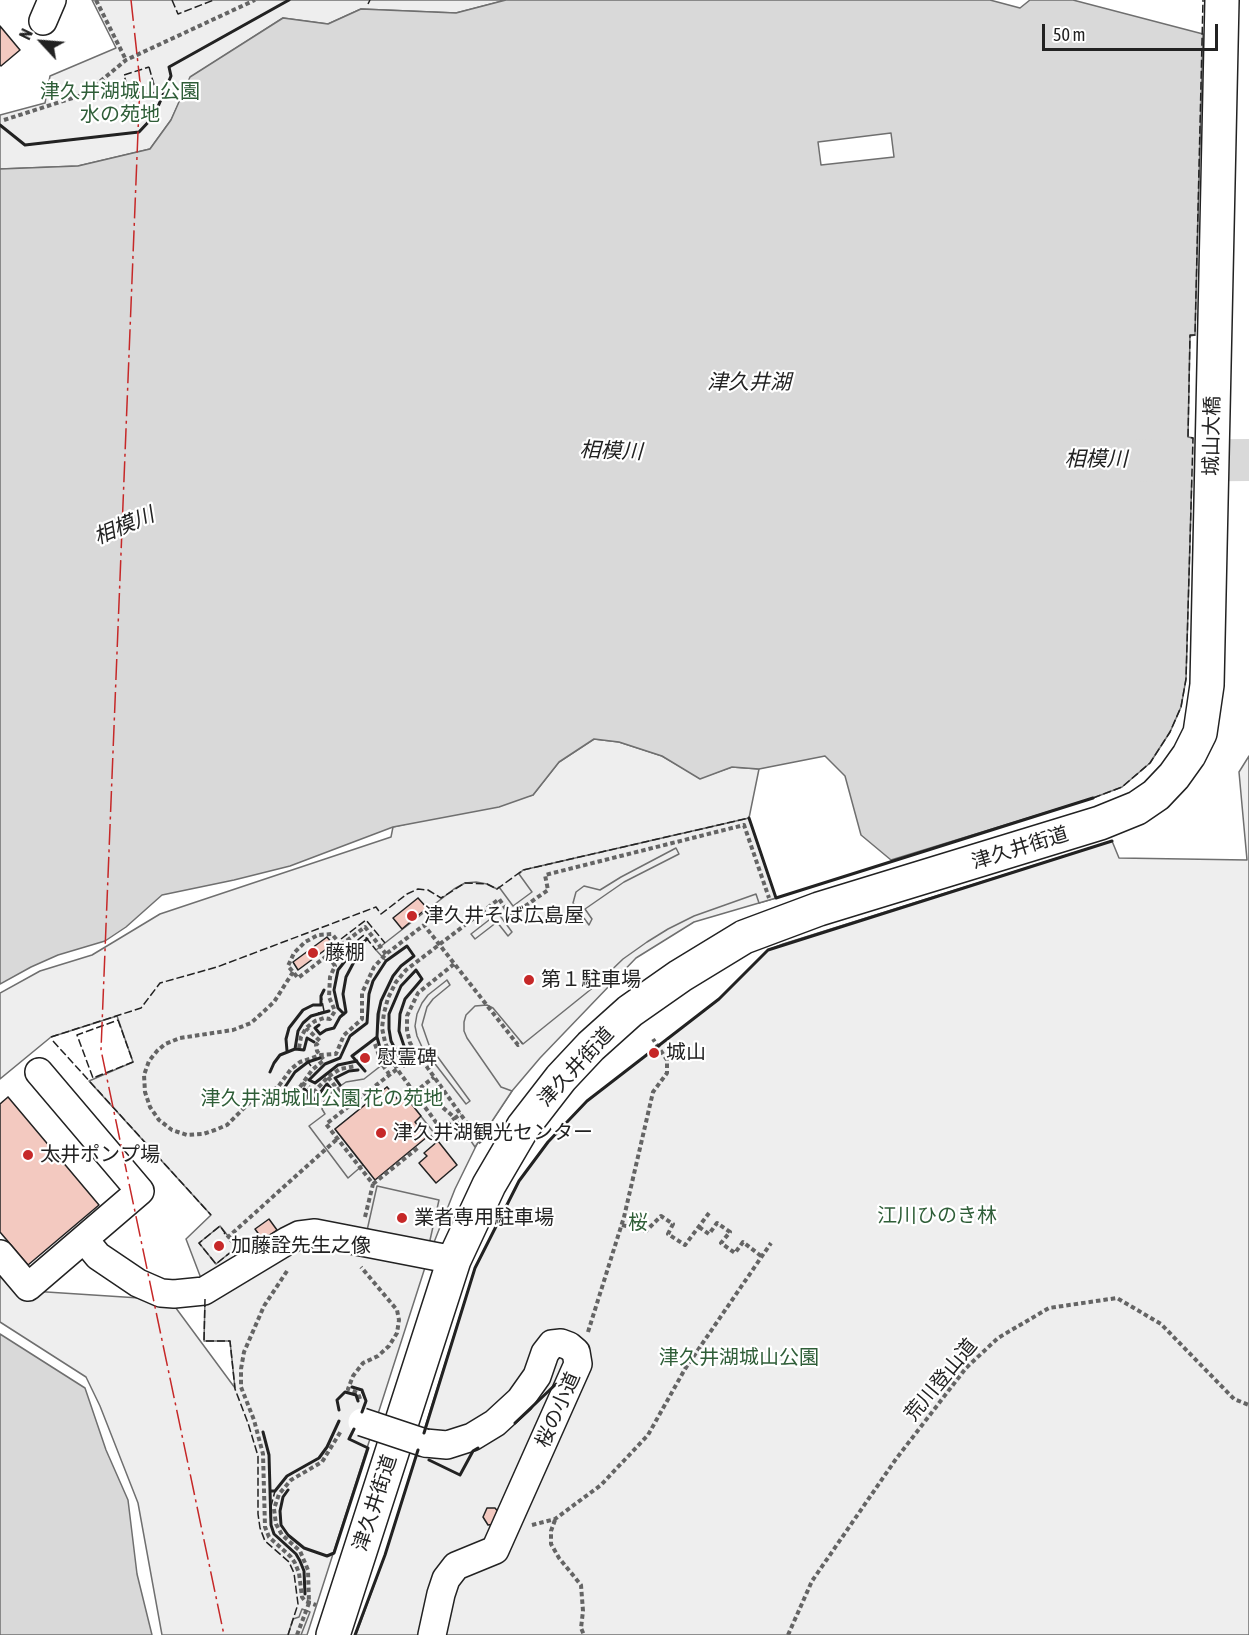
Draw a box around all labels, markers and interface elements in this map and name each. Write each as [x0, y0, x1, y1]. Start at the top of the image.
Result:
north arrow [12, 12, 72, 72]
scale bar [1045, 12, 1220, 50]
text: 50 m [1053, 24, 1085, 45]
text: N [16, 26, 36, 42]
park label: 津久井湖城山公園 水の苑地 [40, 80, 200, 127]
water label: 津久井湖 [707, 369, 791, 395]
street label: 城山大橋 [1199, 396, 1225, 476]
water label: 相模川 [579, 437, 643, 465]
water label: 相模川 [1065, 446, 1127, 472]
water label: 相模川 [90, 502, 158, 550]
street label: 津久井街道 [969, 822, 1071, 874]
place label: 津久井そば広島屋 [424, 904, 584, 928]
marker: 津久井そば広島屋 [405, 909, 419, 923]
place label: 藤棚 [325, 941, 365, 965]
marker: 藤棚 [306, 946, 320, 960]
place label: 第１駐車場 [541, 968, 641, 992]
marker: 第１駐車場 [522, 973, 536, 987]
street label: 津久井街道 [533, 1022, 619, 1112]
place label: 城山 [666, 1041, 706, 1065]
place label: 慰霊碑 [377, 1046, 437, 1070]
marker: 城山 [647, 1046, 661, 1060]
marker: 慰霊碑 [358, 1051, 372, 1065]
park label: 津久井湖城山公園 花の苑地 [201, 1087, 443, 1111]
place label: 津久井湖観光センター [393, 1121, 593, 1145]
marker: 津久井湖観光センター [374, 1126, 388, 1140]
place label: 太井ポンプ場 [40, 1143, 160, 1167]
marker: 太井ポンプ場 [21, 1148, 35, 1162]
park label: 江川ひのき林 [877, 1204, 997, 1228]
place label: 業者専用駐車場 [414, 1206, 554, 1230]
marker: 業者専用駐車場 [395, 1211, 409, 1225]
park label: 桜 [628, 1211, 648, 1235]
place label: 加藤詮先生之像 [231, 1234, 371, 1258]
marker: 加藤詮先生之像 [212, 1239, 226, 1253]
street label: 荒川登山道 [900, 1334, 982, 1426]
park label: 津久井湖城山公園 [659, 1346, 819, 1370]
street label: 桜の小道 [531, 1369, 585, 1451]
street label: 津久井街道 [348, 1452, 402, 1554]

